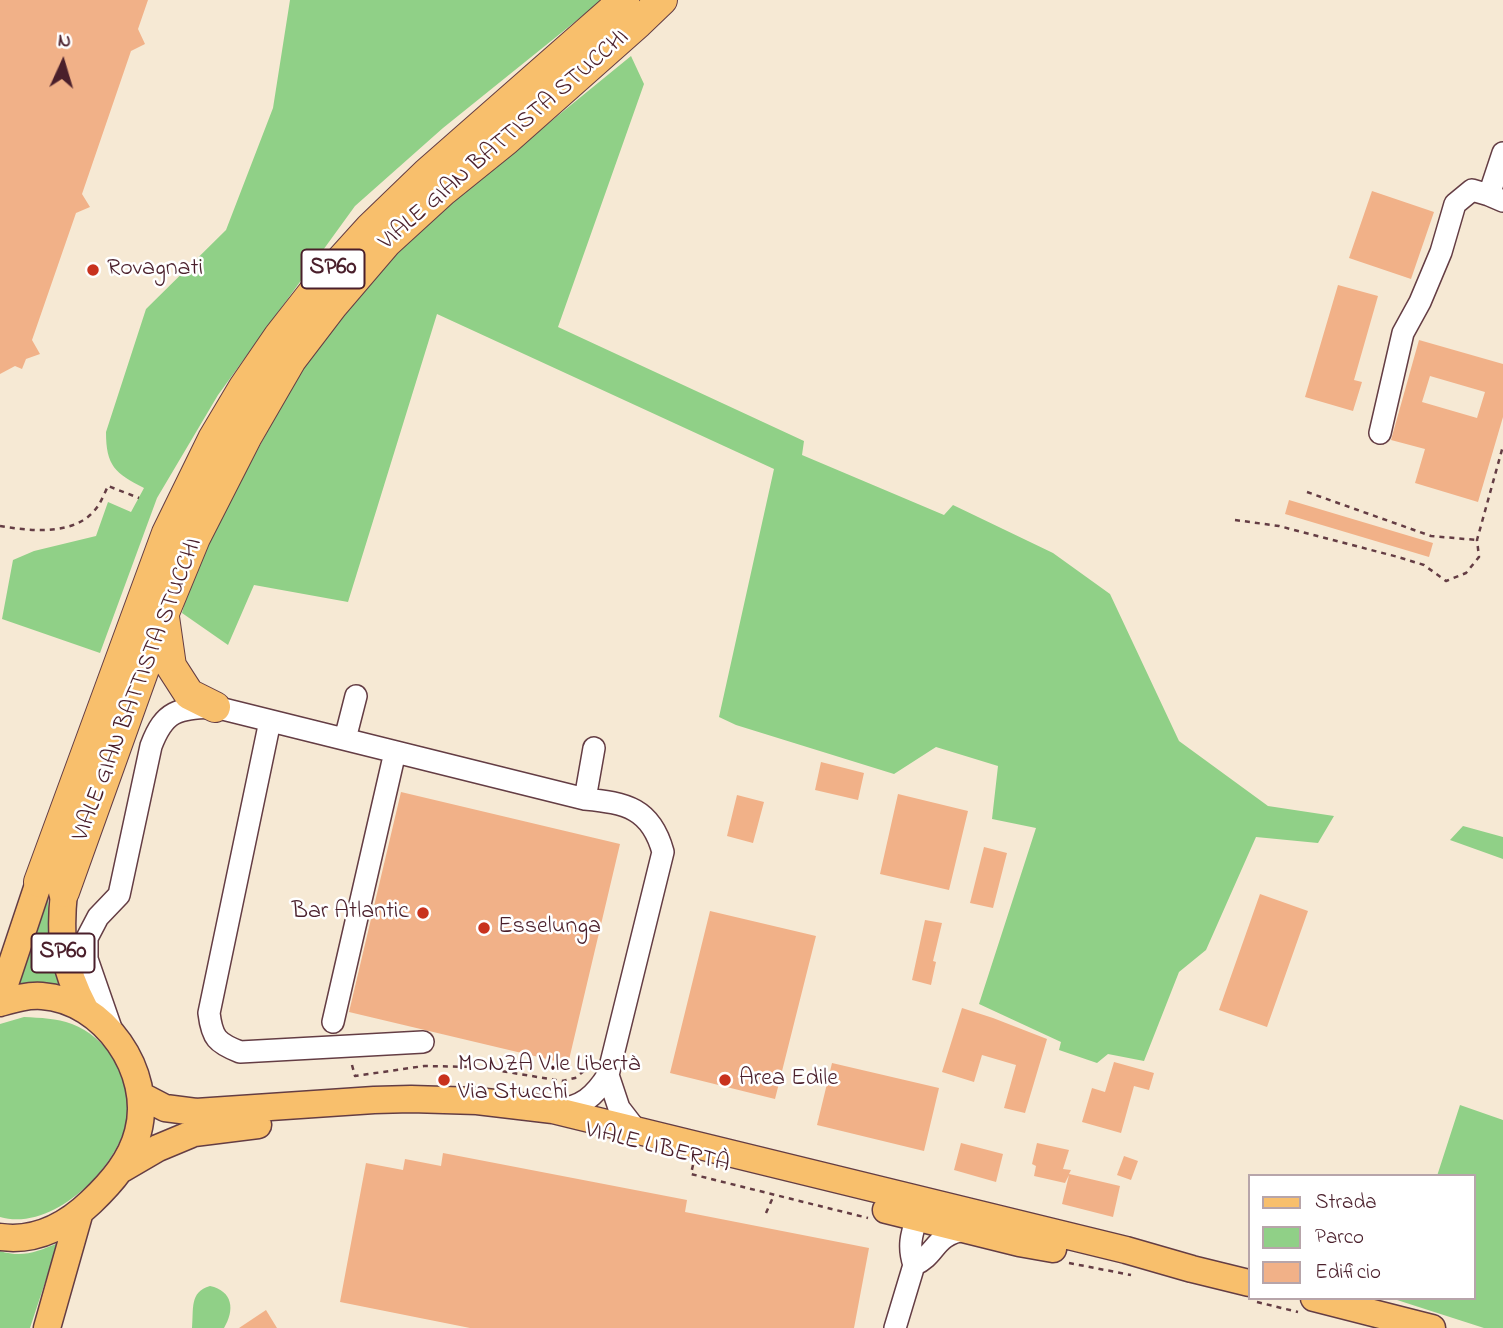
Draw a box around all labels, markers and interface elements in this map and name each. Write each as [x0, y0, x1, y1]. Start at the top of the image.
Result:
street label: VIALE GIAN BATTISTA STUCCHI [374, 24, 636, 258]
north arrow [28, 28, 98, 98]
text: N [57, 28, 72, 55]
road number: SP60 [302, 250, 364, 288]
place label: Rovagnati [107, 256, 203, 284]
marker: Rovagnati [85, 262, 101, 278]
street label: VIALE GIAN BATTISTA STUCCHI [68, 534, 210, 846]
place label: Bar Atlantic [292, 899, 409, 927]
marker: Bar Atlantic [415, 905, 431, 921]
place label: Esselunga [498, 914, 601, 942]
marker: Esselunga [476, 920, 492, 936]
road number: SP60 [32, 934, 94, 972]
place label: MONZA V.le Libertà Via Stucchi [458, 1052, 640, 1108]
place label: Area Edile [739, 1066, 838, 1094]
marker: MONZA V.le Libertà Via Stucchi [436, 1072, 452, 1088]
marker: Area Edile [717, 1072, 733, 1088]
street label: VIALE LIBERTÀ [582, 1117, 732, 1181]
legend [1248, 1174, 1475, 1300]
text: Strada [1315, 1188, 1377, 1218]
text: Parco [1315, 1223, 1364, 1253]
text: Edificio [1315, 1258, 1381, 1288]

